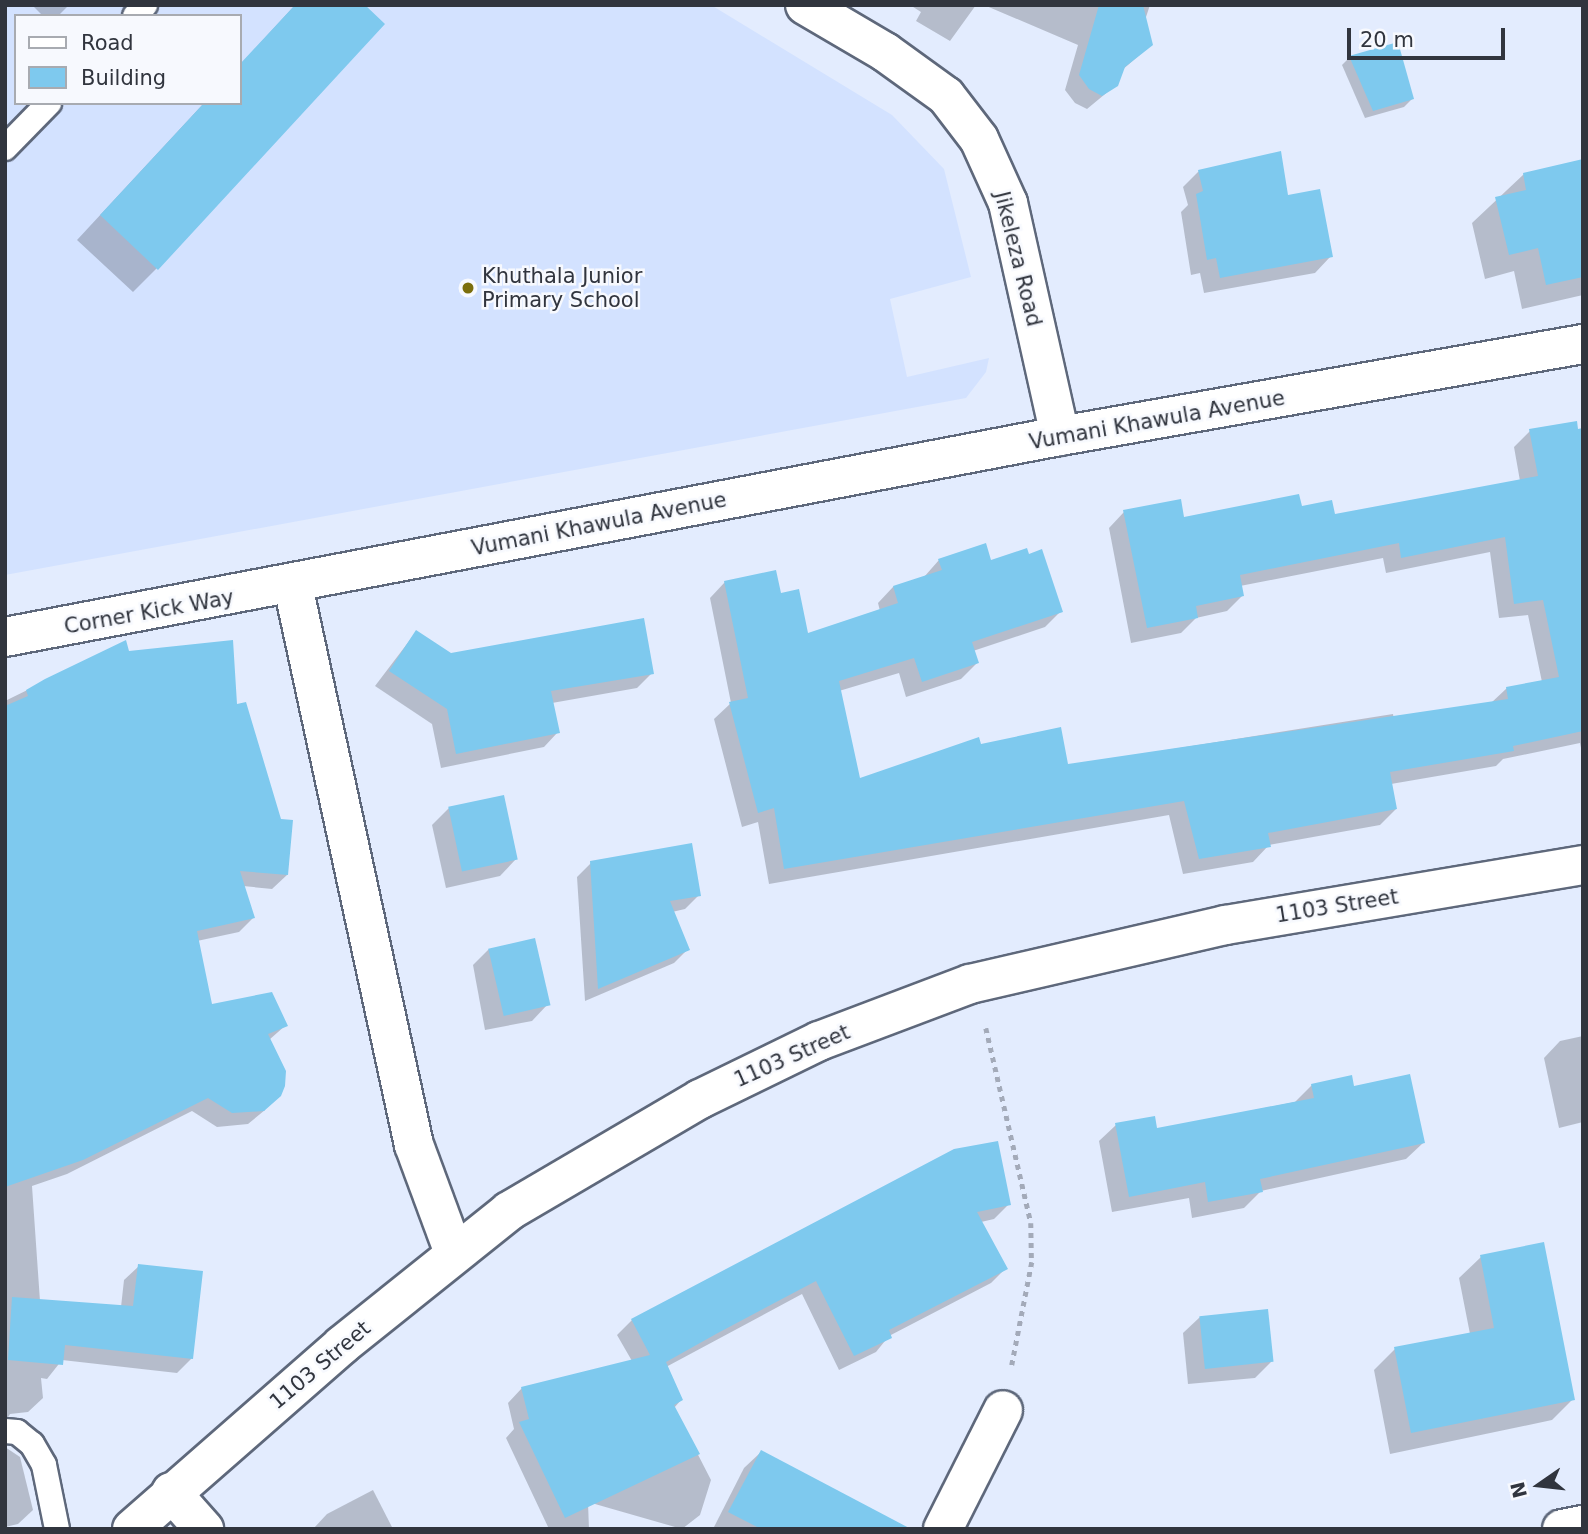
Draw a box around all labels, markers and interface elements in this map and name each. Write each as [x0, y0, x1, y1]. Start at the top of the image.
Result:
legend [14, 14, 242, 105]
scale bar [1350, 14, 1508, 58]
text: 20 m [1360, 28, 1414, 52]
text: Road [81, 31, 134, 55]
text: Building [81, 66, 166, 90]
street label: Jikeleza Road [989, 189, 1047, 329]
place label: Khuthala Junior Primary School [482, 263, 642, 313]
marker: Khuthala Junior Primary School [460, 280, 476, 296]
street label: Vumani Khawula Avenue [1027, 385, 1287, 455]
street label: Vumani Khawula Avenue [469, 487, 729, 561]
street label: Corner Kick Way [62, 585, 236, 639]
street label: 1103 Street [1274, 884, 1400, 928]
street label: 1103 Street [730, 1019, 854, 1093]
street label: 1103 Street [264, 1316, 376, 1414]
north arrow [1504, 1450, 1574, 1520]
text: N [1506, 1480, 1531, 1500]

